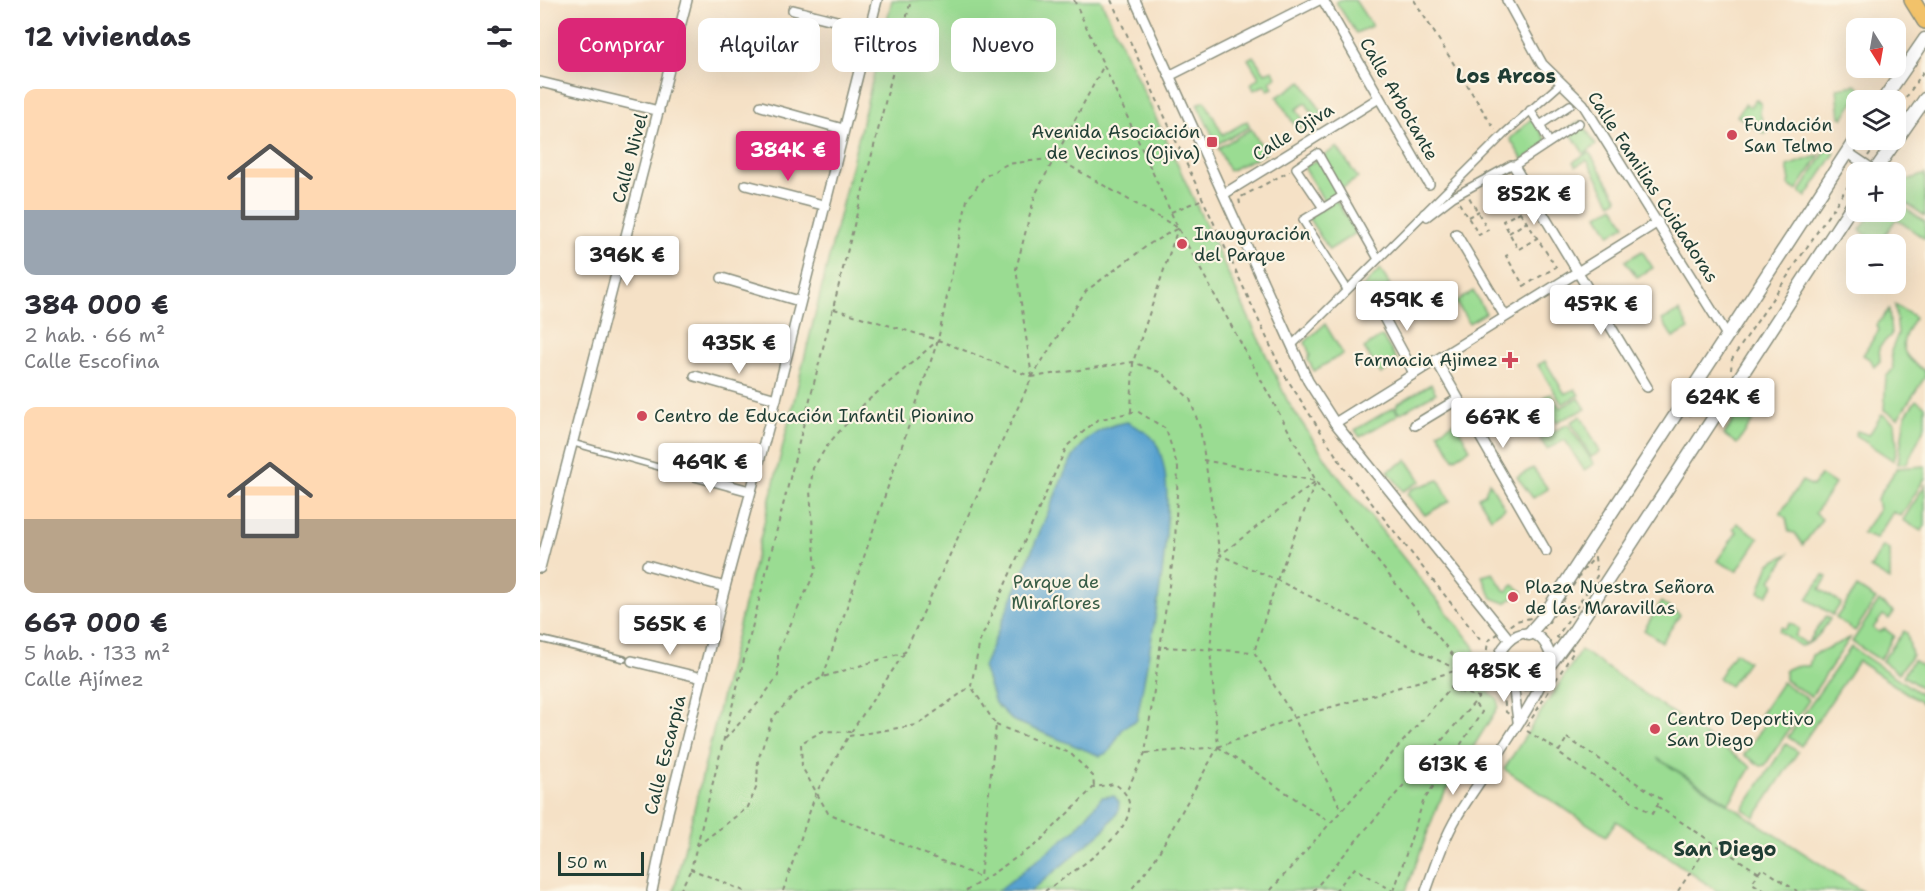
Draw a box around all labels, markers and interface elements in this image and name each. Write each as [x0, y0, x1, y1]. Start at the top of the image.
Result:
chip: Comprar [558, 18, 686, 72]
chip: Alquilar [698, 18, 820, 72]
chip: Filtros [832, 18, 939, 72]
chip: Nuevo [951, 18, 1056, 72]
north arrow [1846, 18, 1906, 78]
map controls [1846, 18, 1906, 294]
text: 12 viviendas [24, 19, 191, 54]
icon: filters [483, 20, 516, 53]
street label: Calle Arbotante [1354, 33, 1444, 165]
district label: Los Arcos [1456, 63, 1556, 89]
street label: Calle Familias Cuidadoras [1582, 87, 1724, 287]
button: layers [1846, 90, 1906, 150]
street label: Calle Ojiva [1248, 97, 1338, 167]
street label: Calle Nivel [606, 110, 654, 206]
place label: Fundación San Telmo [1744, 113, 1833, 158]
place label: Avenida Asociación de Vecinos (Ojiva) [1031, 120, 1200, 165]
icon: home [216, 128, 324, 236]
marker: Fundación San Telmo [1725, 128, 1739, 142]
pin: 384K € [739, 131, 837, 182]
marker: Avenida Asociación de Vecinos (Ojiva) [1205, 135, 1219, 149]
text: 384K € [750, 137, 826, 163]
button: + [1846, 162, 1906, 222]
pin: 852K € [1485, 175, 1583, 226]
text: 852K € [1497, 181, 1571, 207]
place label: Inauguración del Parque [1194, 222, 1311, 267]
button: − [1846, 234, 1906, 294]
pin: 396K € [578, 236, 676, 287]
marker: Inauguración del Parque [1175, 237, 1189, 251]
text: 396K € [589, 242, 665, 268]
pin: 459K € [1358, 281, 1456, 332]
pin: 457K € [1552, 285, 1650, 336]
text: 384 000 € [24, 287, 169, 322]
text: 459K € [1370, 287, 1444, 313]
text: 457K € [1564, 291, 1638, 317]
text: 2 hab. · 66 m² [24, 322, 165, 348]
pin: 435K € [690, 324, 788, 375]
text: 435K € [702, 330, 776, 356]
text: Calle Escofina [24, 348, 159, 374]
place label: Farmacia Ajimez [1354, 348, 1498, 372]
marker: Farmacia Ajimez [1503, 353, 1517, 367]
pin: 624K € [1674, 378, 1772, 429]
text: 624K € [1685, 384, 1761, 410]
pin: 667K € [1454, 398, 1552, 449]
place label: Centro de Educación Infantil Pionino [654, 404, 974, 428]
text: 667K € [1465, 404, 1541, 430]
marker: Centro de Educación Infantil Pionino [635, 409, 649, 423]
pin: 469K € [661, 443, 759, 494]
icon: home [216, 446, 324, 554]
text: 469K € [672, 449, 748, 475]
park label: Parque de Miraflores [1011, 570, 1101, 615]
place label: Plaza Nuestra Señora de las Maravillas [1525, 575, 1714, 620]
marker: Plaza Nuestra Señora de las Maravillas [1506, 590, 1520, 604]
text: 667 000 € [24, 605, 168, 640]
pin: 565K € [621, 605, 719, 656]
text: 565K € [633, 611, 707, 637]
text: 5 hab. · 133 m² [24, 640, 170, 666]
pin: 485K € [1455, 652, 1553, 703]
text: 485K € [1467, 658, 1541, 684]
text: Calle Ajímez [24, 666, 144, 692]
street label: Calle Escarpia [639, 693, 691, 817]
place label: Centro Deportivo San Diego [1667, 707, 1814, 752]
marker: Centro Deportivo San Diego [1648, 722, 1662, 736]
pin: 613K € [1404, 745, 1502, 796]
text: 613K € [1418, 751, 1488, 777]
district label: San Diego [1673, 836, 1777, 862]
scale bar [558, 849, 644, 876]
text: 50 m [567, 852, 607, 873]

